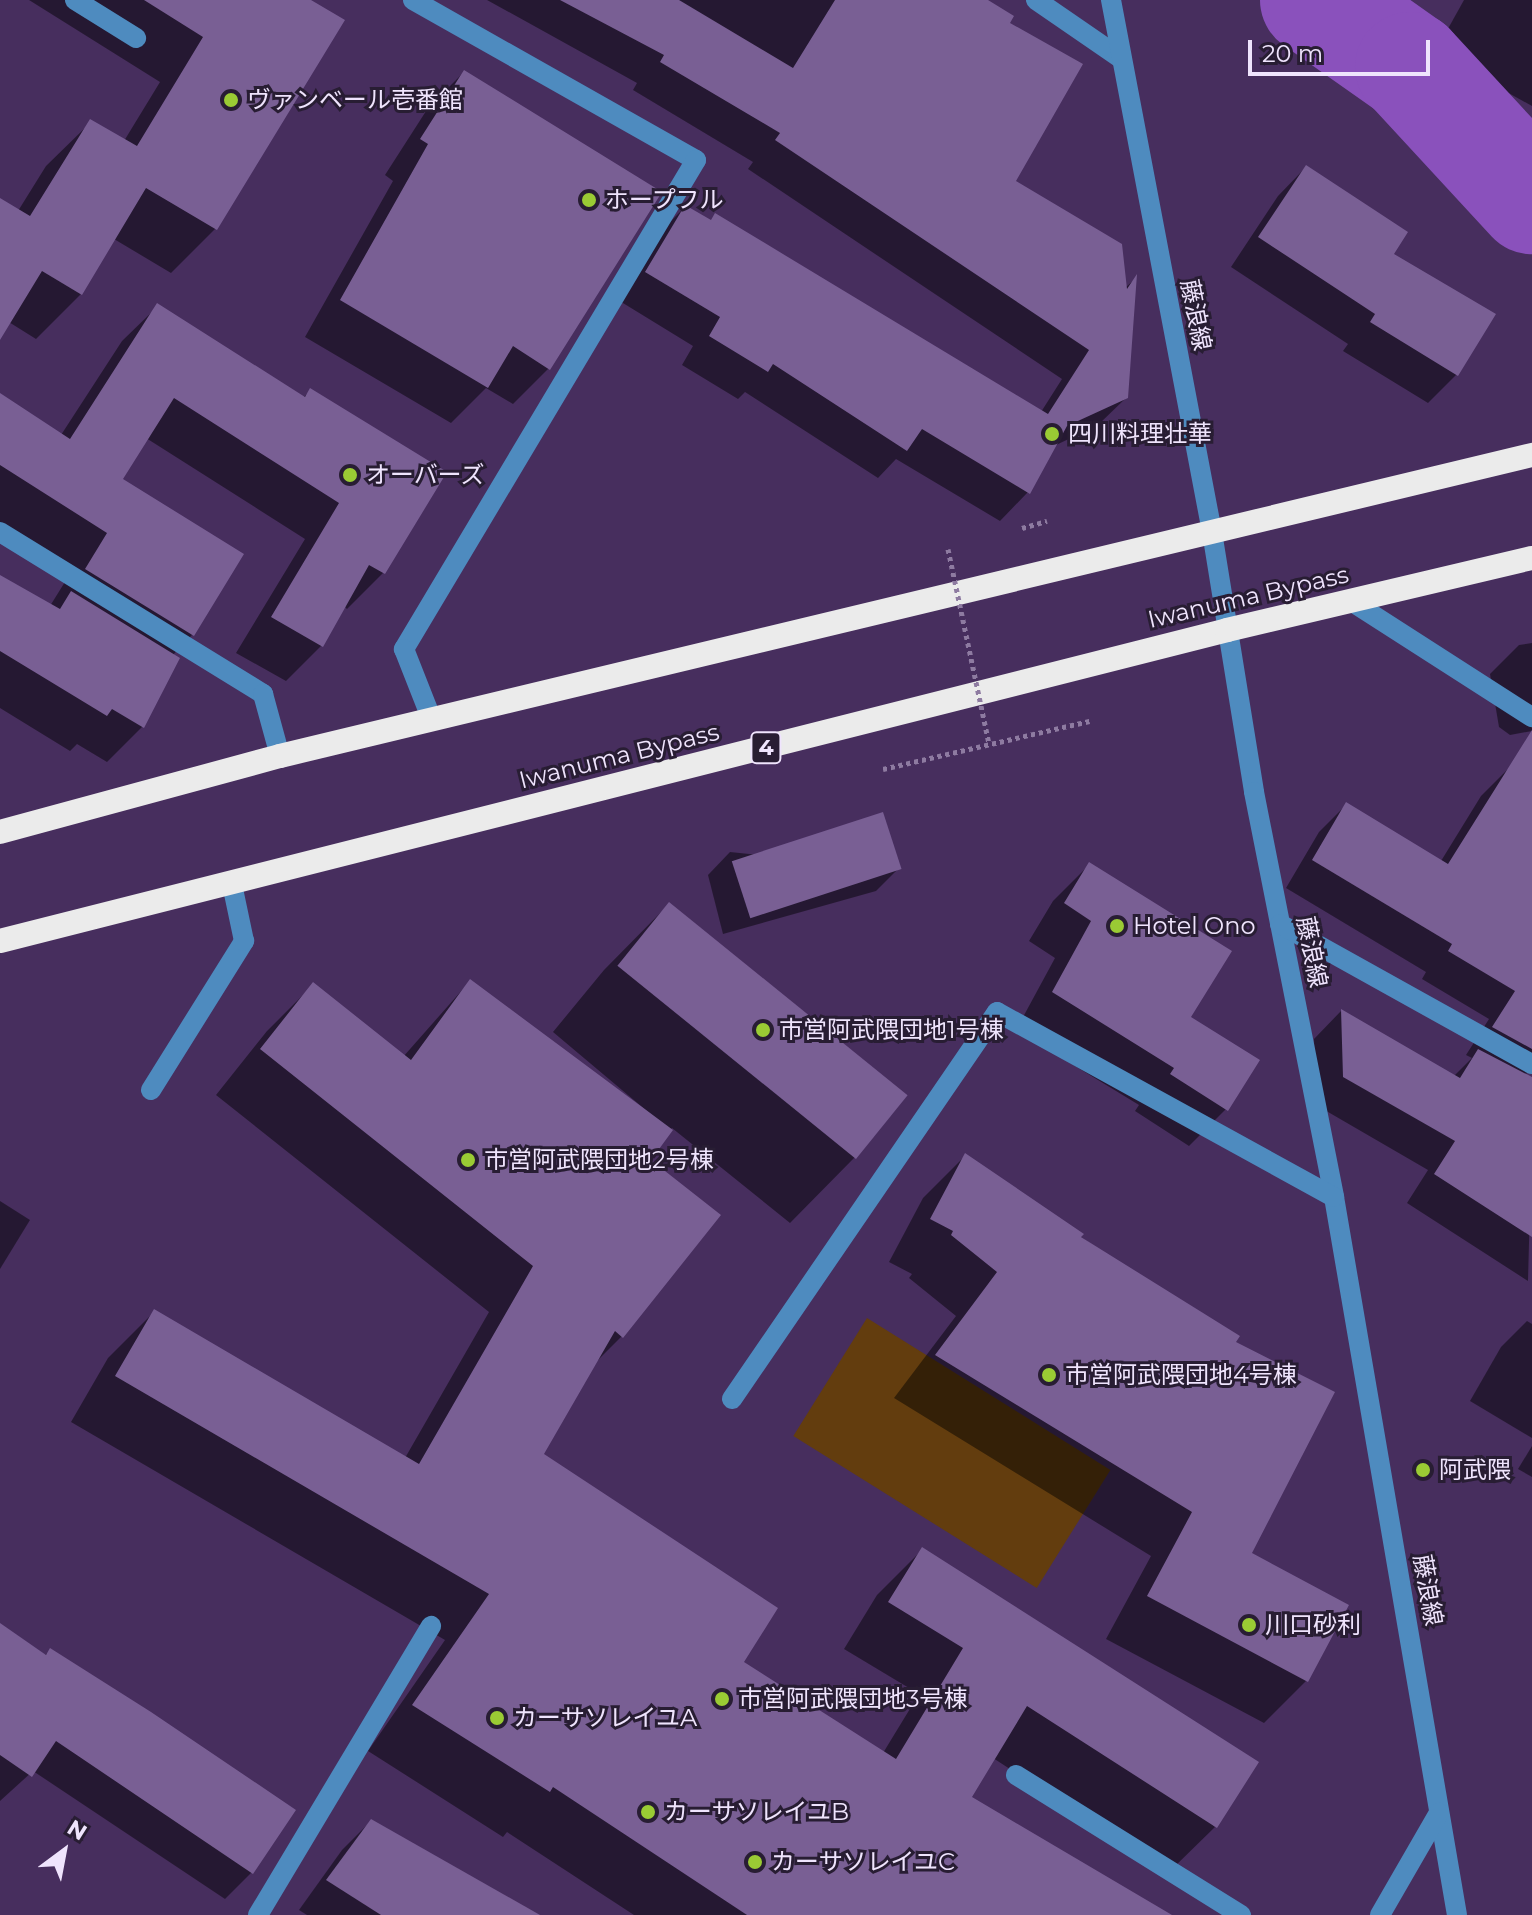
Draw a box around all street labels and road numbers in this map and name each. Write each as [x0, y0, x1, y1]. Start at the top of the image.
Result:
street label: 藤浪線 [1175, 277, 1217, 353]
street label: Iwanuma Bypass [1145, 560, 1351, 634]
street label: Iwanuma Bypass [516, 717, 722, 795]
road number: 4 [750, 730, 782, 766]
street label: 藤浪線 [1291, 914, 1333, 990]
street label: 藤浪線 [1408, 1552, 1448, 1628]

